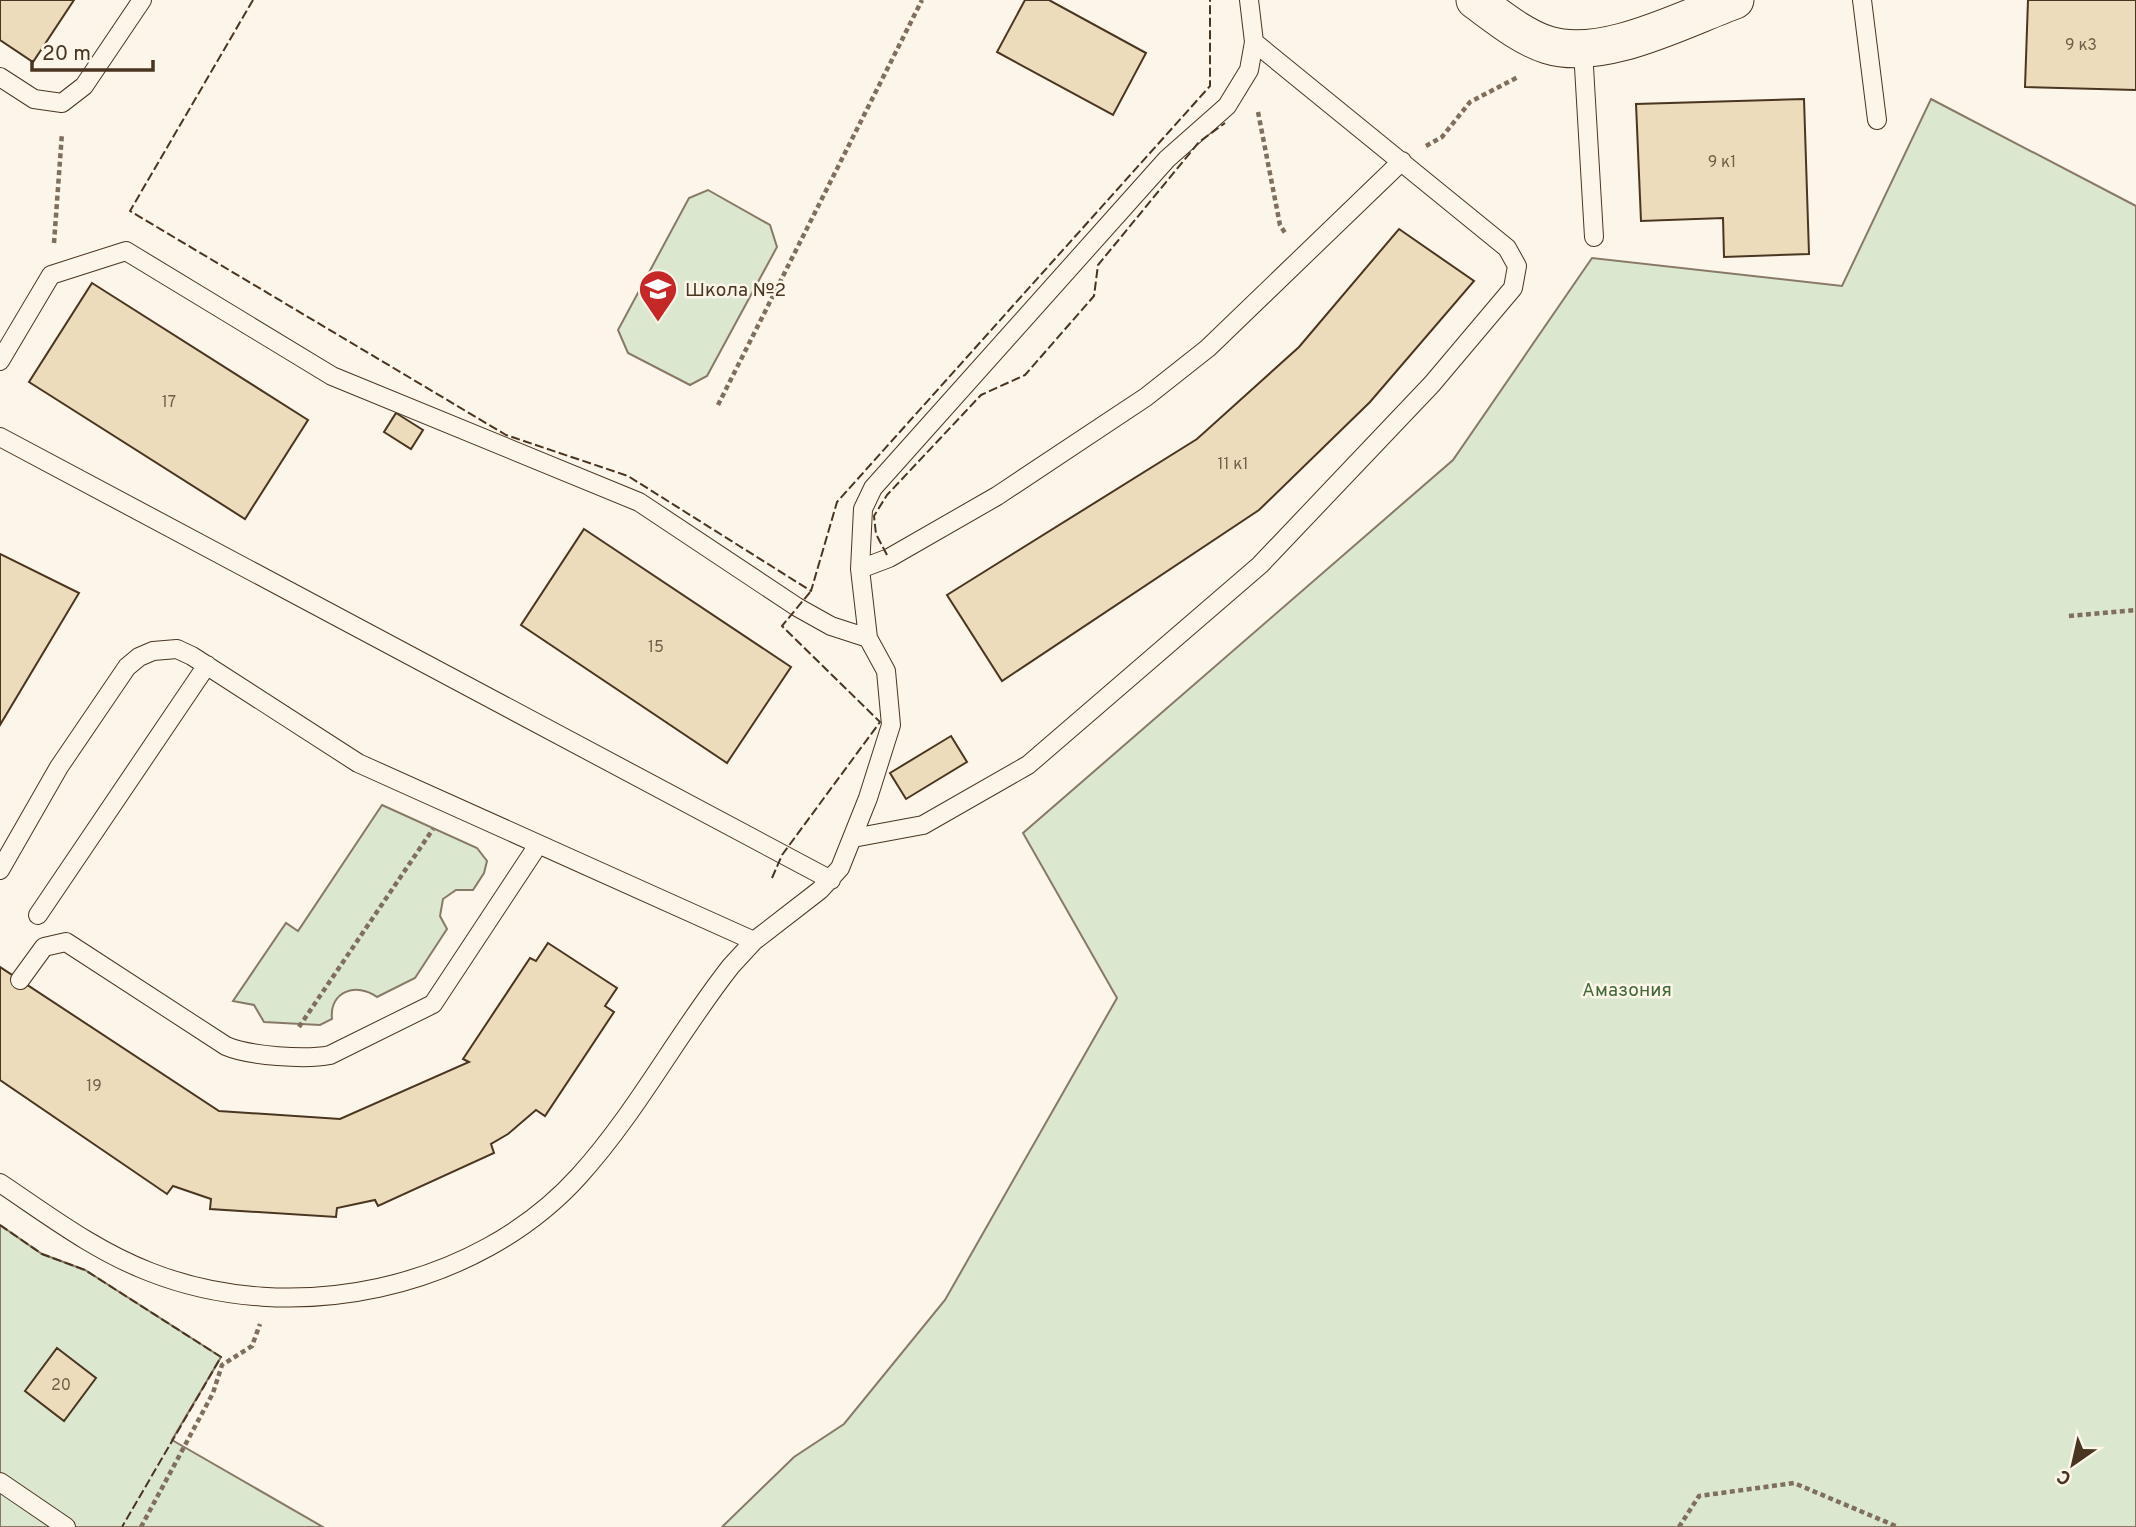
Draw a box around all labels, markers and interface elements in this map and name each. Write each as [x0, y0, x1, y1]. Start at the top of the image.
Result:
scale bar [32, 28, 152, 72]
house number: 9 к3 [2065, 36, 2097, 56]
text: 20 m [42, 41, 91, 68]
house number: 9 к1 [1708, 153, 1736, 173]
school or university icon: Школа №2 [637, 268, 679, 323]
place label: Школа №2 [685, 279, 786, 303]
house number: 17 [162, 393, 176, 413]
house number: 11 к1 [1218, 455, 1248, 475]
house number: 15 [648, 638, 664, 658]
park label: Амазония [1582, 979, 1672, 1003]
house number: 19 [86, 1077, 102, 1097]
house number: 20 [51, 1376, 71, 1396]
north arrow [2038, 1429, 2108, 1499]
text: С [2053, 1463, 2076, 1490]

